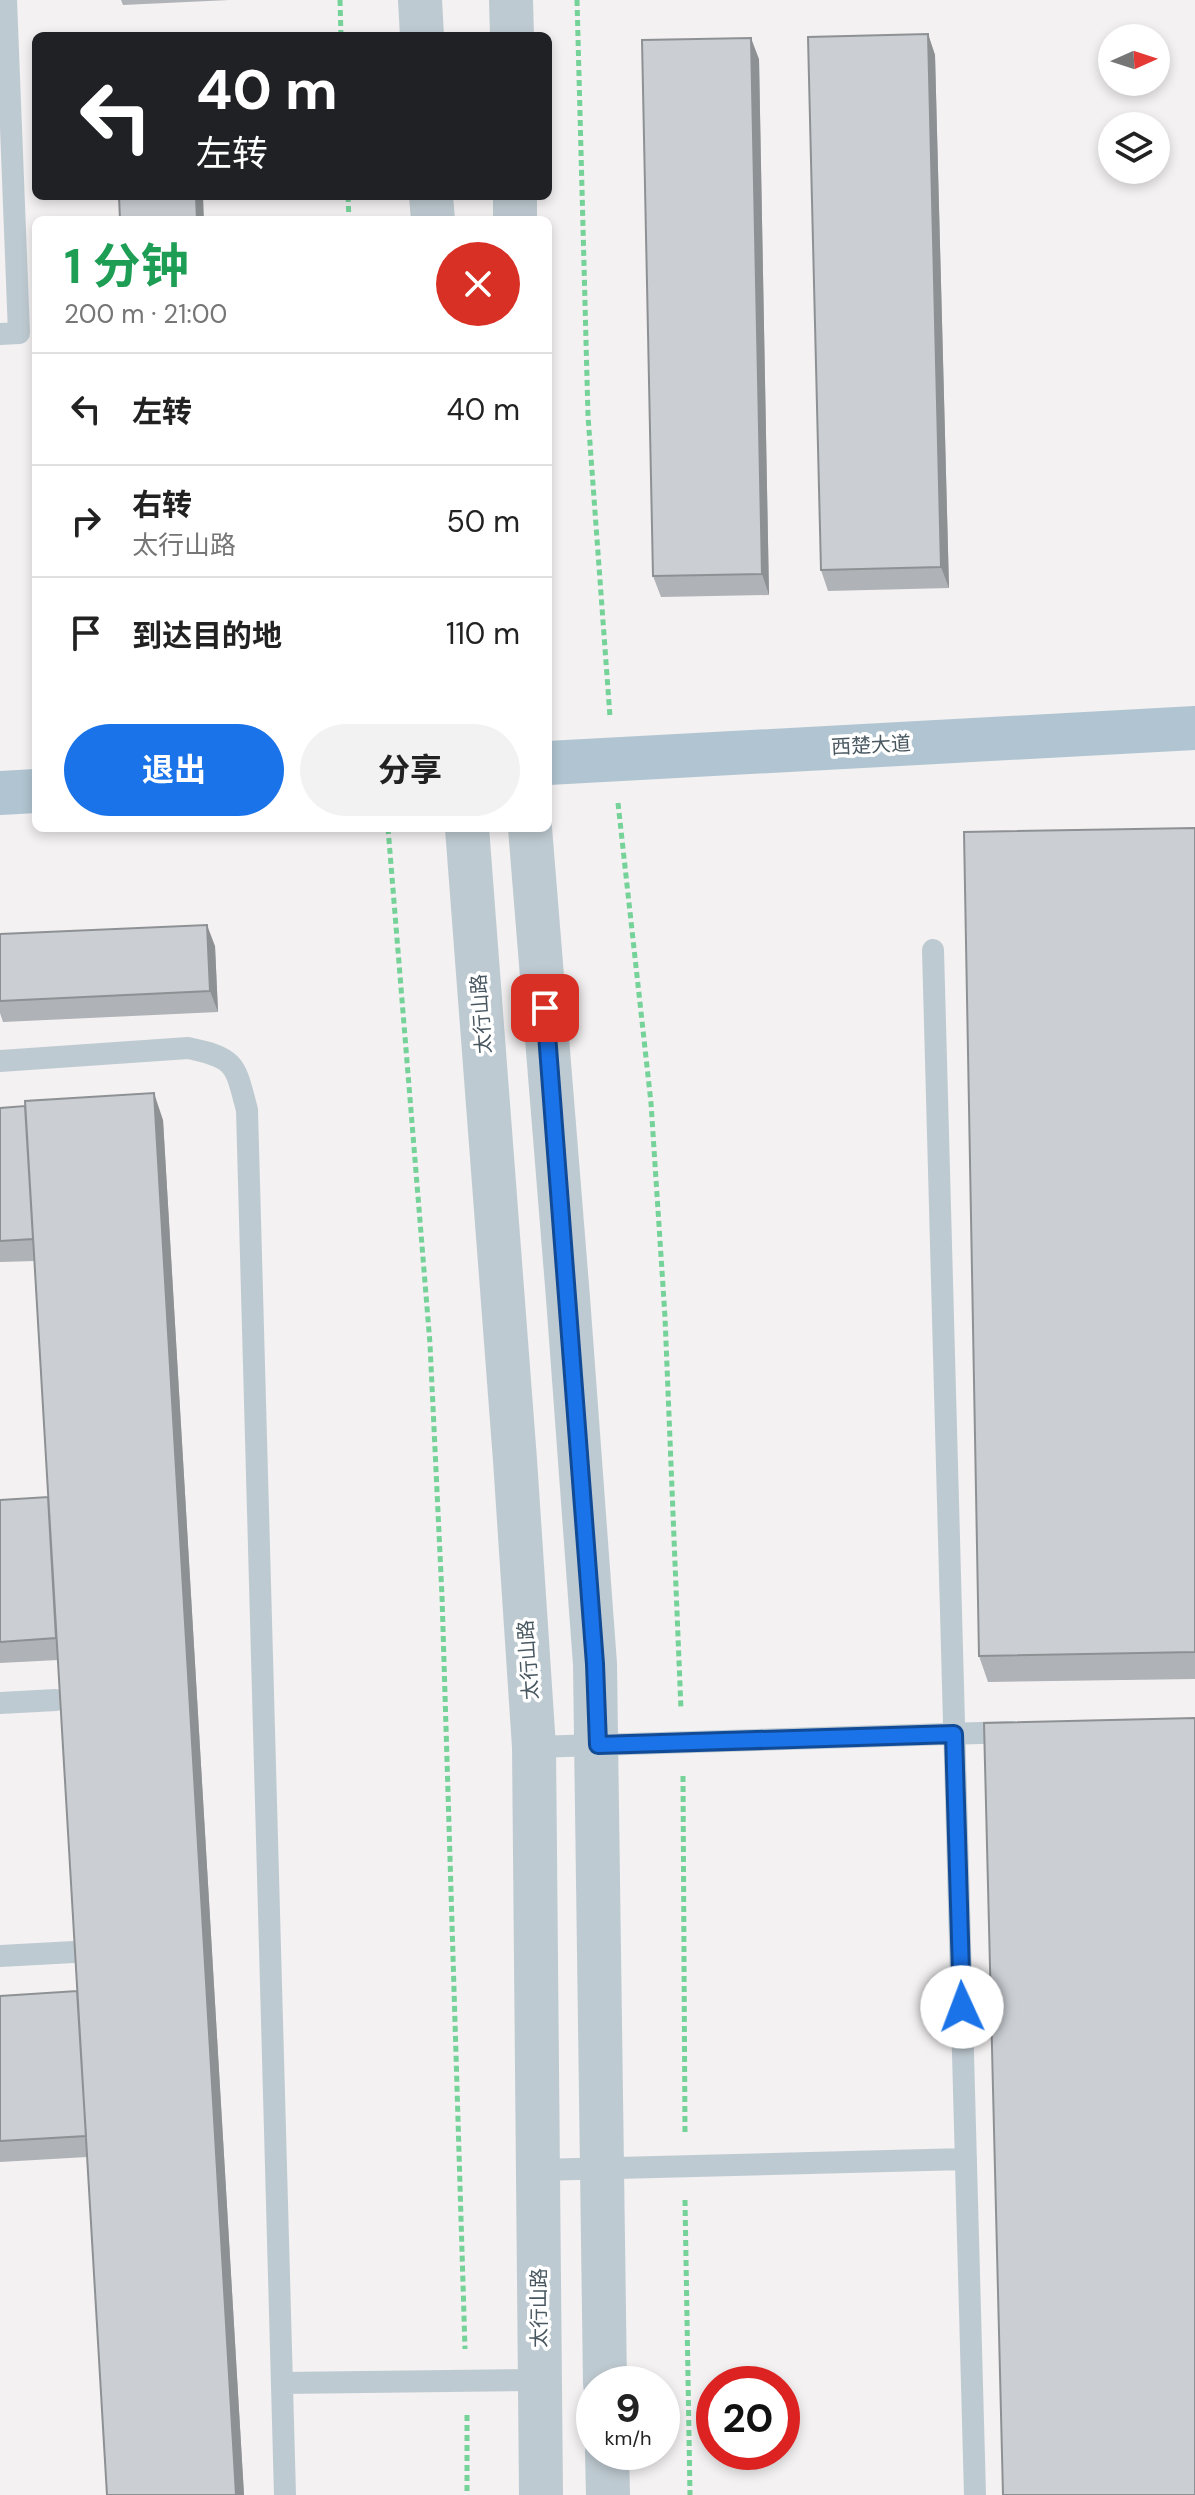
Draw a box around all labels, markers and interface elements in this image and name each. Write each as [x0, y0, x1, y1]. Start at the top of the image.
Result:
north arrow [1098, 24, 1170, 96]
map controls [1098, 24, 1170, 184]
text: 40 m [196, 53, 338, 126]
icon: left [64, 64, 168, 168]
button: layers [1098, 112, 1170, 184]
text: 左转 [196, 130, 268, 177]
text: 1 分钟 [64, 235, 189, 298]
button: close [436, 242, 520, 326]
text: 200 m · 21:00 [64, 297, 227, 331]
icon: left [64, 387, 108, 431]
text: 40 m [447, 390, 520, 429]
text: 左转 [132, 392, 192, 431]
text: 右转 [132, 485, 192, 524]
icon: right [64, 499, 108, 543]
text: 50 m [446, 502, 520, 541]
text: 太行山路 [132, 528, 236, 562]
icon: arrive [64, 611, 108, 655]
text: 110 m [446, 614, 520, 653]
text: 到达目的地 [132, 616, 282, 655]
button: 退出 [64, 724, 284, 816]
button: 分享 [300, 724, 520, 816]
street label: 西楚大道 [830, 730, 912, 760]
street label: 太行山路 [465, 973, 497, 1055]
pin [511, 974, 579, 1042]
icon: arrive [523, 986, 567, 1030]
street label: 太行山路 [512, 1619, 544, 1701]
position arrow [920, 1965, 1004, 2049]
street label: 太行山路 [526, 2268, 552, 2348]
speed limit sign: 20 [696, 2366, 800, 2470]
text: 9 [615, 2382, 641, 2434]
text: km/h [604, 2425, 652, 2451]

